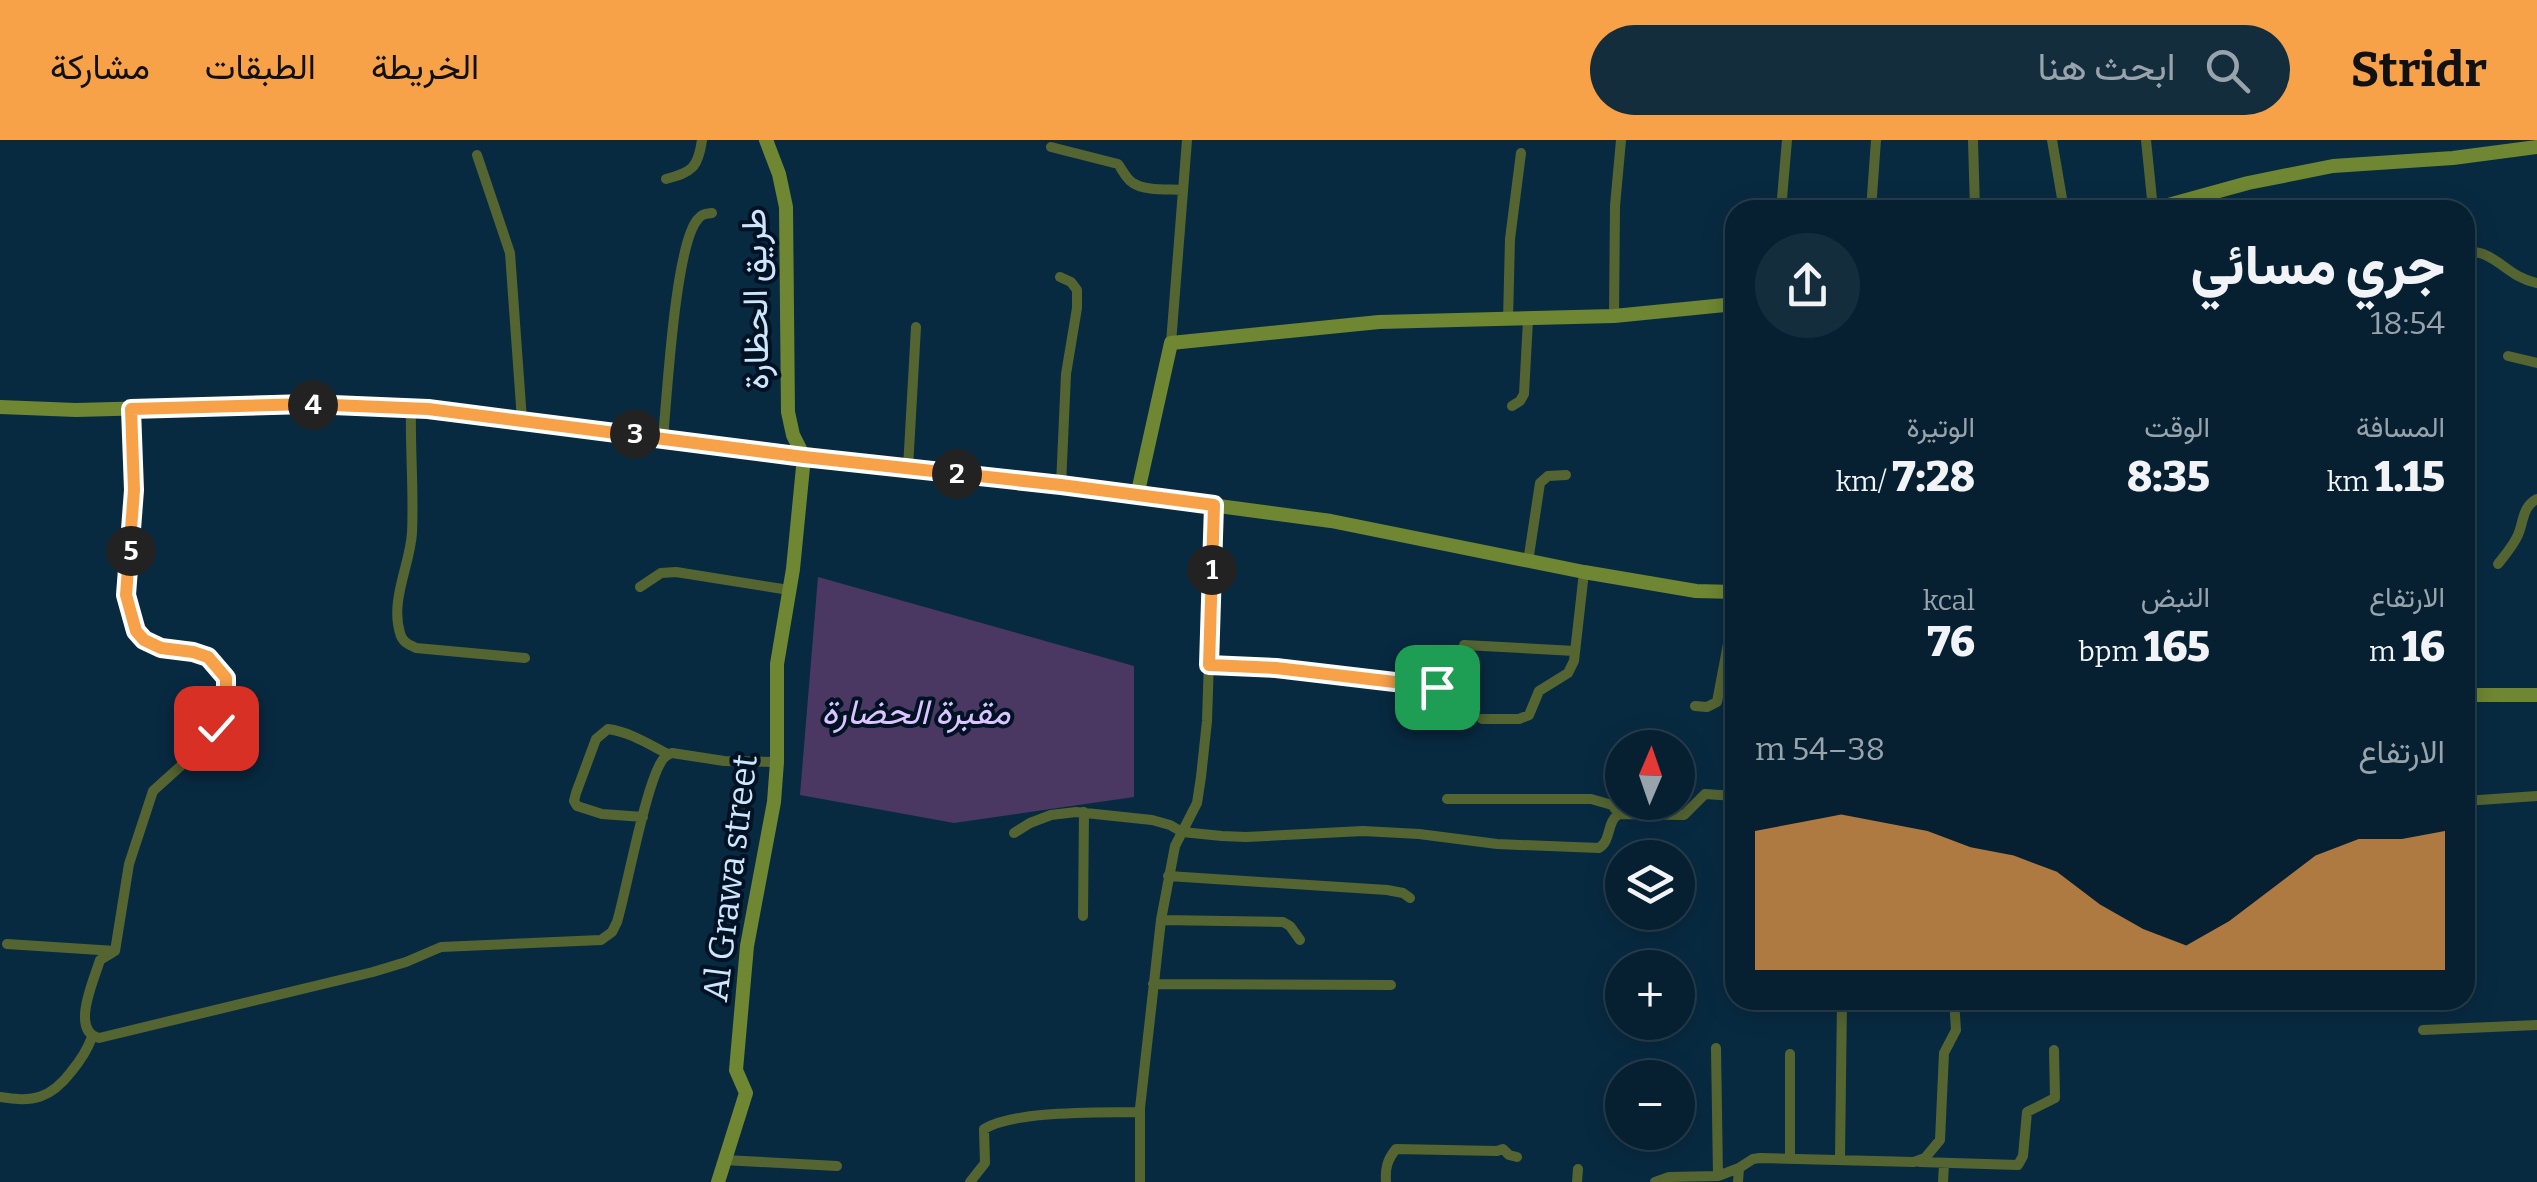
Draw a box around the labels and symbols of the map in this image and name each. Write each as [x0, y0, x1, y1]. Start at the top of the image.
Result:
street label: طريق الحظارة [732, 208, 779, 390]
pin: 4 [288, 380, 338, 430]
pin: 3 [610, 409, 660, 459]
pin: 2 [932, 449, 982, 499]
pin: 5 [106, 526, 156, 576]
pin: 1 [1187, 545, 1237, 595]
pin [1395, 645, 1480, 730]
pin [174, 686, 259, 771]
park label: مقبرة الحضارة [822, 691, 1011, 734]
north arrow [1605, 730, 1695, 820]
street label: Al Grawa street [694, 752, 766, 1004]

